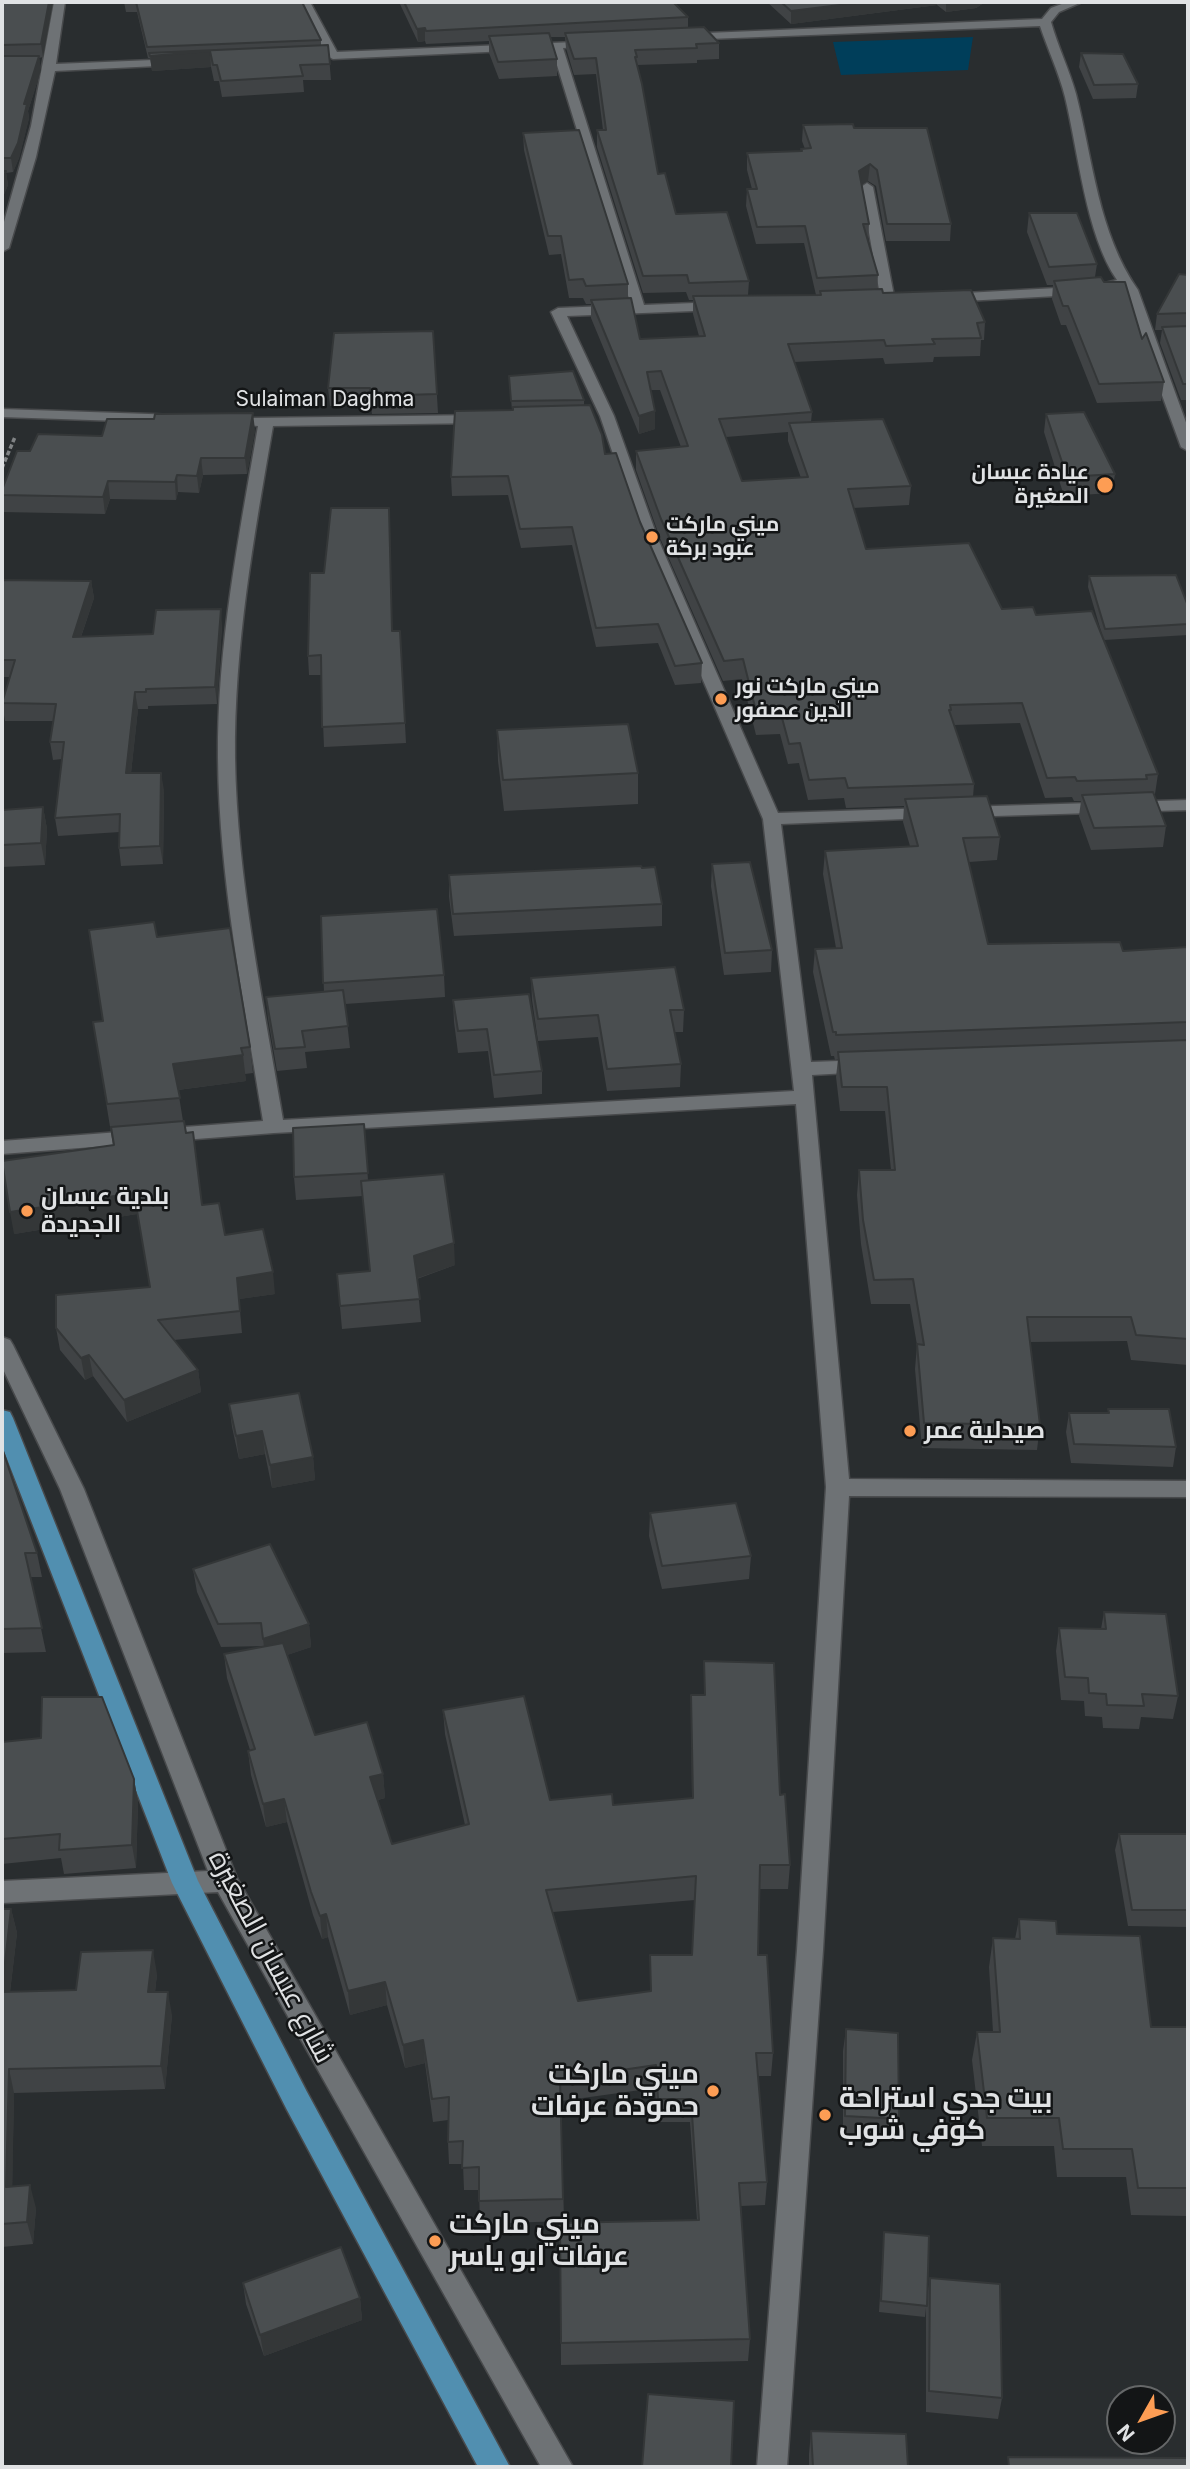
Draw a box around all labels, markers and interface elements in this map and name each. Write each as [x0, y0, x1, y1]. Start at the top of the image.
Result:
street label: Sulaiman Daghma [236, 387, 414, 413]
place label: عيادة عبسان الصغيرة [972, 460, 1089, 510]
marker: عيادة عبسان الصغيرة [1095, 475, 1115, 495]
place label: ميني ماركت عبود بركة [666, 512, 779, 562]
marker: ميني ماركت عبود بركة [644, 529, 660, 545]
place label: ميني ماركت نور الدين عصفور [735, 674, 880, 724]
marker: ميني ماركت نور الدين عصفور [713, 691, 729, 707]
place label: بلدية عبسان الجديدة [41, 1183, 169, 1239]
marker: بلدية عبسان الجديدة [19, 1203, 35, 1219]
place label: صيدلية عمر [924, 1417, 1045, 1445]
marker: صيدلية عمر [902, 1423, 918, 1439]
street label: شارع عبسان الصغيرة [201, 1845, 341, 2069]
place label: ميني ماركت حمودة عرفات [531, 2058, 699, 2124]
place label: بيت جدي استراحة كوفي شوب [839, 2082, 1052, 2148]
marker: ميني ماركت حمودة عرفات [705, 2083, 721, 2099]
marker: بيت جدي استراحة كوفي شوب [817, 2107, 833, 2123]
place label: ميني ماركت عرفات ابو ياسر [449, 2208, 629, 2274]
marker: ميني ماركت عرفات ابو ياسر [427, 2233, 443, 2249]
north arrow [1106, 2385, 1176, 2455]
text: N [1113, 2420, 1140, 2445]

